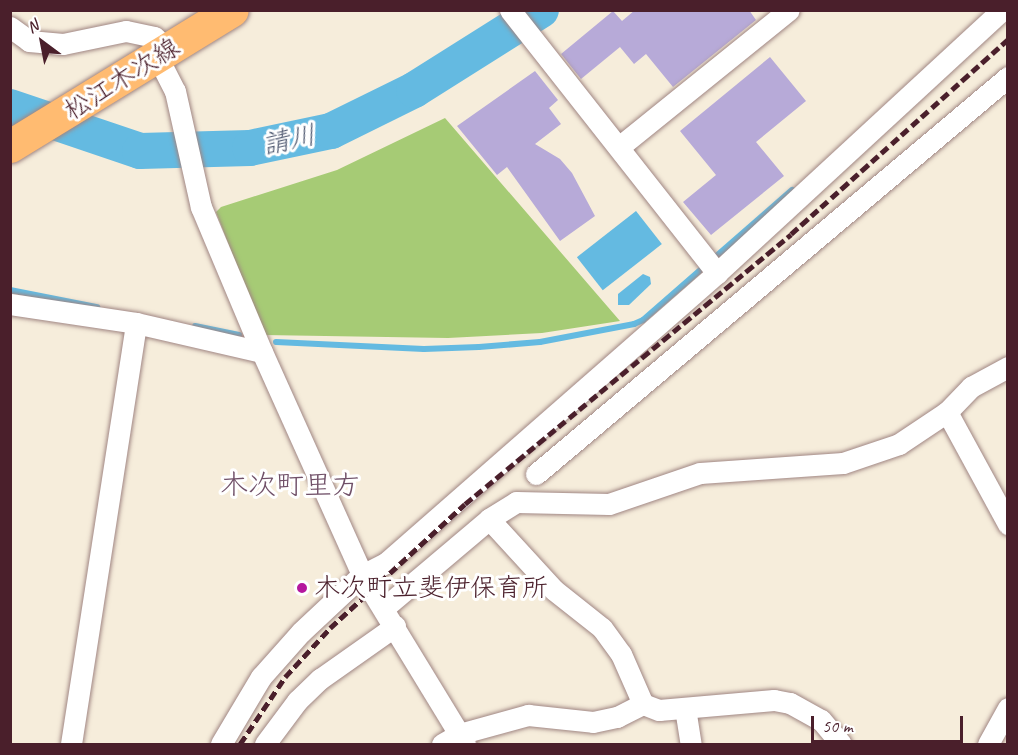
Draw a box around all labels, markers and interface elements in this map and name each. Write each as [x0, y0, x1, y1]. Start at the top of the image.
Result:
north arrow [12, 12, 72, 72]
text: N [23, 16, 42, 38]
street label: 松江木次線 [59, 31, 185, 127]
water label: 請川 [259, 119, 319, 161]
district label: 木次町里方 [220, 468, 360, 502]
place label: 木次町立斐伊保育所 [314, 572, 548, 604]
marker: 木次町立斐伊保育所 [295, 581, 309, 595]
scale bar [814, 704, 966, 742]
text: 50 m [822, 715, 853, 737]

